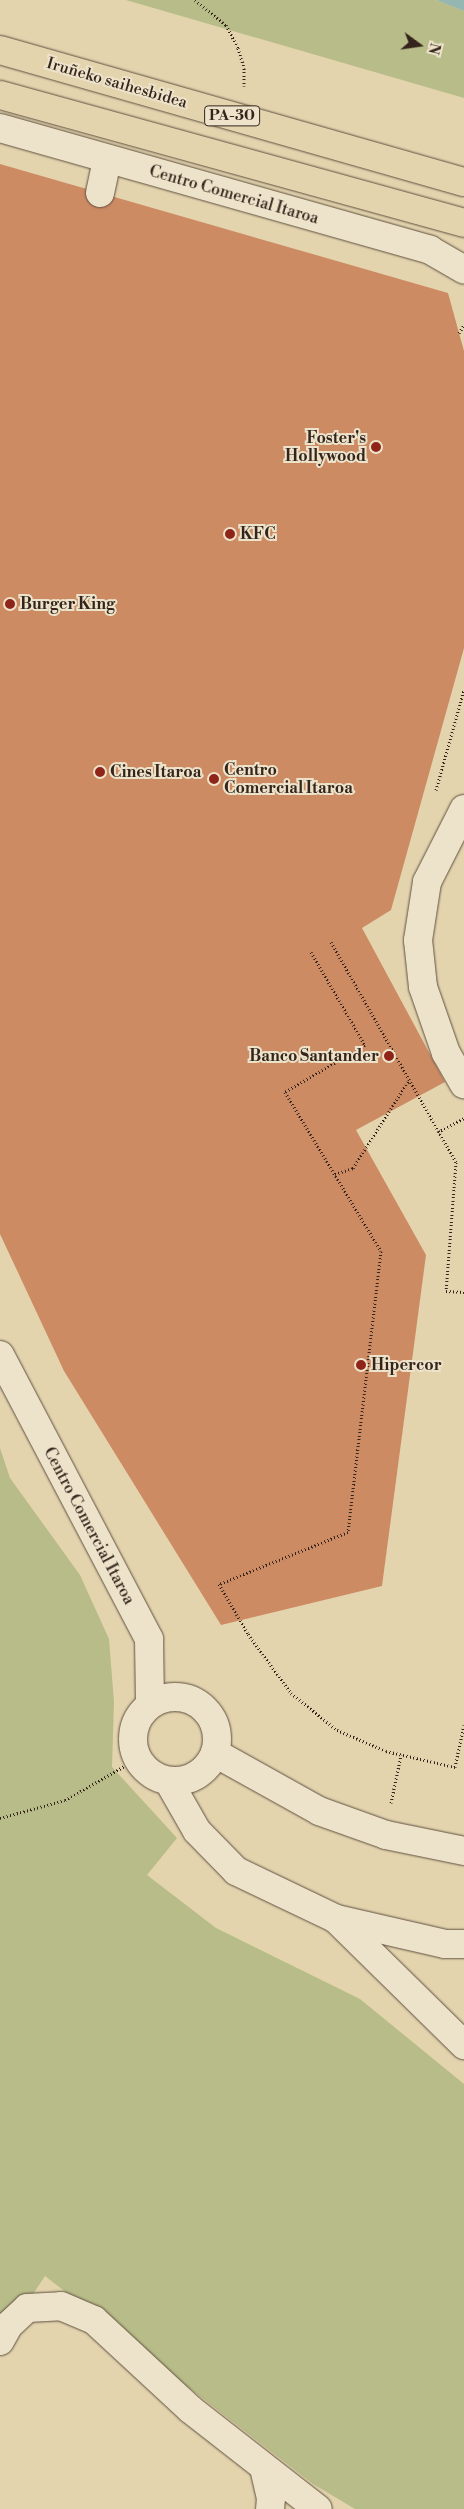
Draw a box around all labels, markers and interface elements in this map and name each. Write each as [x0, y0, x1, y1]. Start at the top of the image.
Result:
north arrow [394, 20, 444, 70]
text: N [423, 41, 444, 56]
street label: Iruñeko saihesbidea [45, 54, 189, 112]
road number: PA-30 [203, 104, 261, 128]
street label: Centro Comercial Itaroa [147, 162, 321, 228]
place label: Foster's Hollywood [285, 428, 366, 466]
marker: Foster's Hollywood [370, 441, 382, 453]
place label: KFC [240, 524, 276, 544]
marker: KFC [224, 528, 236, 540]
place label: Burger King [20, 594, 115, 614]
marker: Burger King [4, 598, 16, 610]
place label: Centro Comercial Itaroa [224, 760, 353, 798]
place label: Cines Itaroa [110, 762, 201, 782]
marker: Cines Itaroa [94, 766, 106, 778]
marker: Centro Comercial Itaroa [208, 773, 220, 785]
place label: Banco Santander [249, 1046, 379, 1066]
marker: Banco Santander [383, 1050, 395, 1062]
place label: Hipercor [371, 1355, 442, 1375]
marker: Hipercor [355, 1359, 367, 1371]
street label: Centro Comercial Itaroa [39, 1444, 139, 1608]

